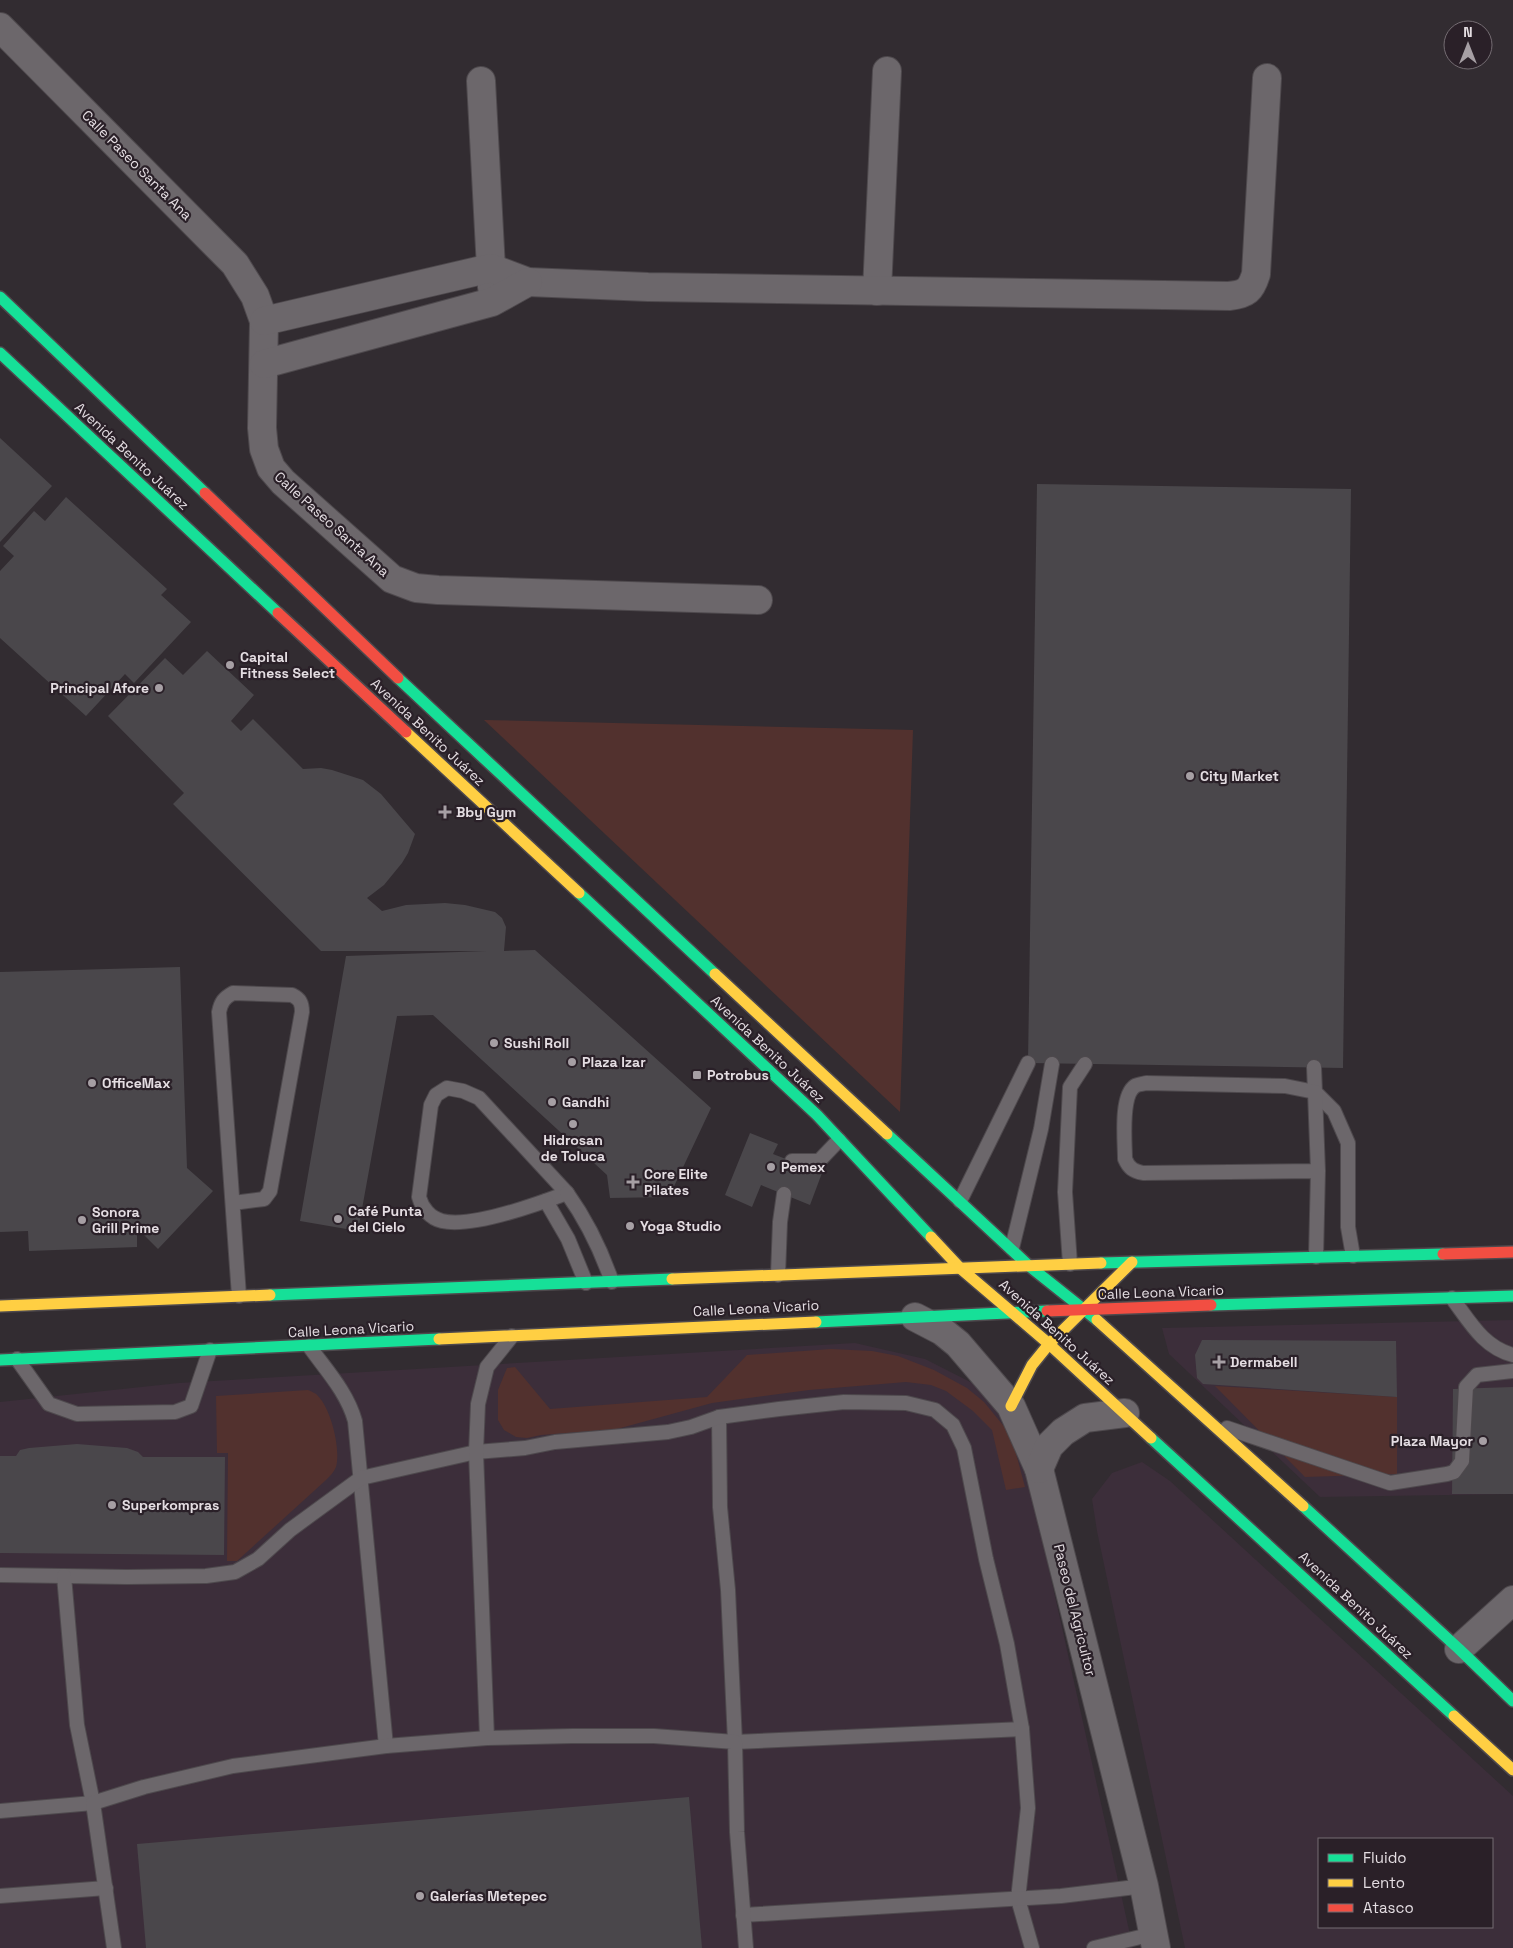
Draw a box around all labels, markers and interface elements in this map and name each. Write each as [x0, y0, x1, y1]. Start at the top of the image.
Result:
north arrow [1443, 20, 1493, 70]
text: N [1463, 23, 1473, 41]
street label: Calle Paseo Santa Ana [78, 106, 196, 224]
street label: Avenida Benito Juárez [71, 398, 193, 514]
street label: Calle Paseo Santa Ana [271, 468, 393, 580]
place label: Capital Fitness Select [240, 648, 335, 682]
marker: Capital Fitness Select [224, 659, 236, 671]
street label: Avenida Benito Juárez [367, 674, 489, 790]
place label: Principal Afore [50, 679, 149, 697]
marker: Principal Afore [153, 682, 165, 694]
place label: City Market [1200, 767, 1279, 785]
marker: City Market [1184, 770, 1196, 782]
place label: Bby Gym [456, 803, 516, 821]
marker: Bby Gym [438, 805, 452, 819]
street label: Avenida Benito Juárez [707, 991, 829, 1107]
place label: Sushi Roll [504, 1034, 569, 1052]
marker: Sushi Roll [488, 1037, 500, 1049]
place label: Plaza Izar [582, 1053, 646, 1071]
marker: Plaza Izar [566, 1056, 578, 1068]
place label: Potrobus [707, 1066, 769, 1084]
marker: Potrobus [691, 1069, 703, 1081]
place label: OfficeMax [102, 1074, 170, 1092]
marker: OfficeMax [86, 1077, 98, 1089]
place label: Gandhi [562, 1093, 609, 1111]
marker: Gandhi [546, 1096, 558, 1108]
marker: Hidrosan de Toluca [567, 1118, 579, 1130]
place label: Hidrosan de Toluca [541, 1131, 605, 1165]
place label: Pemex [781, 1158, 825, 1176]
marker: Pemex [765, 1161, 777, 1173]
place label: Core Elite Pilates [644, 1165, 708, 1199]
marker: Core Elite Pilates [626, 1175, 640, 1189]
place label: Café Punta del Cielo [348, 1202, 422, 1236]
place label: Sonora Grill Prime [92, 1203, 159, 1237]
marker: Café Punta del Cielo [332, 1213, 344, 1225]
marker: Sonora Grill Prime [76, 1214, 88, 1226]
place label: Yoga Studio [640, 1217, 721, 1235]
marker: Yoga Studio [624, 1220, 636, 1232]
street label: Avenida Benito Juárez [995, 1275, 1119, 1389]
street label: Calle Leona Vicario [1098, 1281, 1224, 1303]
street label: Calle Leona Vicario [692, 1296, 820, 1320]
street label: Calle Leona Vicario [287, 1317, 415, 1341]
place label: Dermabell [1230, 1353, 1297, 1371]
marker: Dermabell [1212, 1355, 1226, 1369]
place label: Plaza Mayor [1391, 1432, 1473, 1450]
marker: Plaza Mayor [1477, 1435, 1489, 1447]
place label: Superkompras [122, 1496, 219, 1514]
marker: Superkompras [106, 1499, 118, 1511]
street label: Paseo del Agricultor [1050, 1542, 1100, 1678]
street label: Avenida Benito Juárez [1295, 1547, 1417, 1663]
legend [1318, 1838, 1493, 1928]
text: Fluido [1363, 1848, 1407, 1867]
text: Lento [1363, 1873, 1405, 1892]
place label: Galerías Metepec [430, 1887, 547, 1905]
marker: Galerías Metepec [414, 1890, 426, 1902]
text: Atasco [1363, 1898, 1414, 1917]

